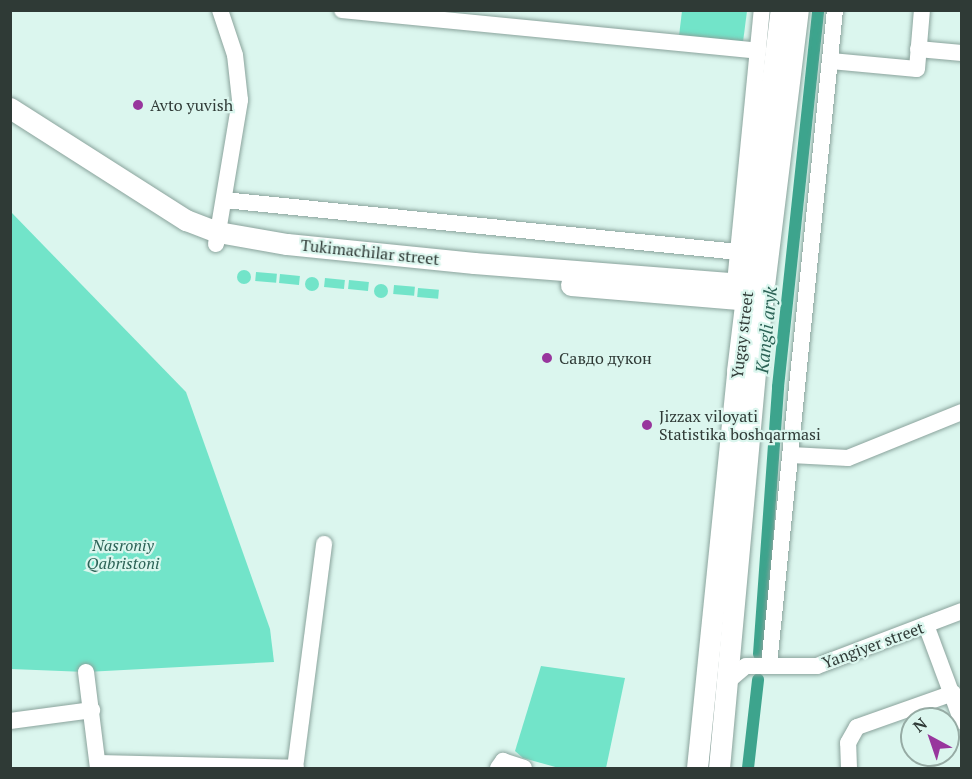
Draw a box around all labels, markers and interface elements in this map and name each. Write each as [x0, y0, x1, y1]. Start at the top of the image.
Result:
place label: Avto yuvish [150, 95, 233, 115]
marker: Avto yuvish [131, 98, 145, 112]
street label: Tukimachilar street [300, 235, 440, 269]
water label: Kangli aryk [751, 285, 781, 375]
street label: Yugay street [727, 290, 757, 380]
place label: Cавдо дукон [559, 348, 652, 368]
marker: Cавдо дукон [540, 351, 554, 365]
place label: Jizzax viloyati Statistika boshqarmasi [659, 406, 821, 444]
marker: Jizzax viloyati Statistika boshqarmasi [640, 418, 654, 432]
park label: Nasroniy Qabristoni [86, 535, 160, 573]
street label: Yangiyer street [820, 618, 926, 672]
north arrow [900, 707, 960, 767]
text: N [908, 712, 931, 737]

